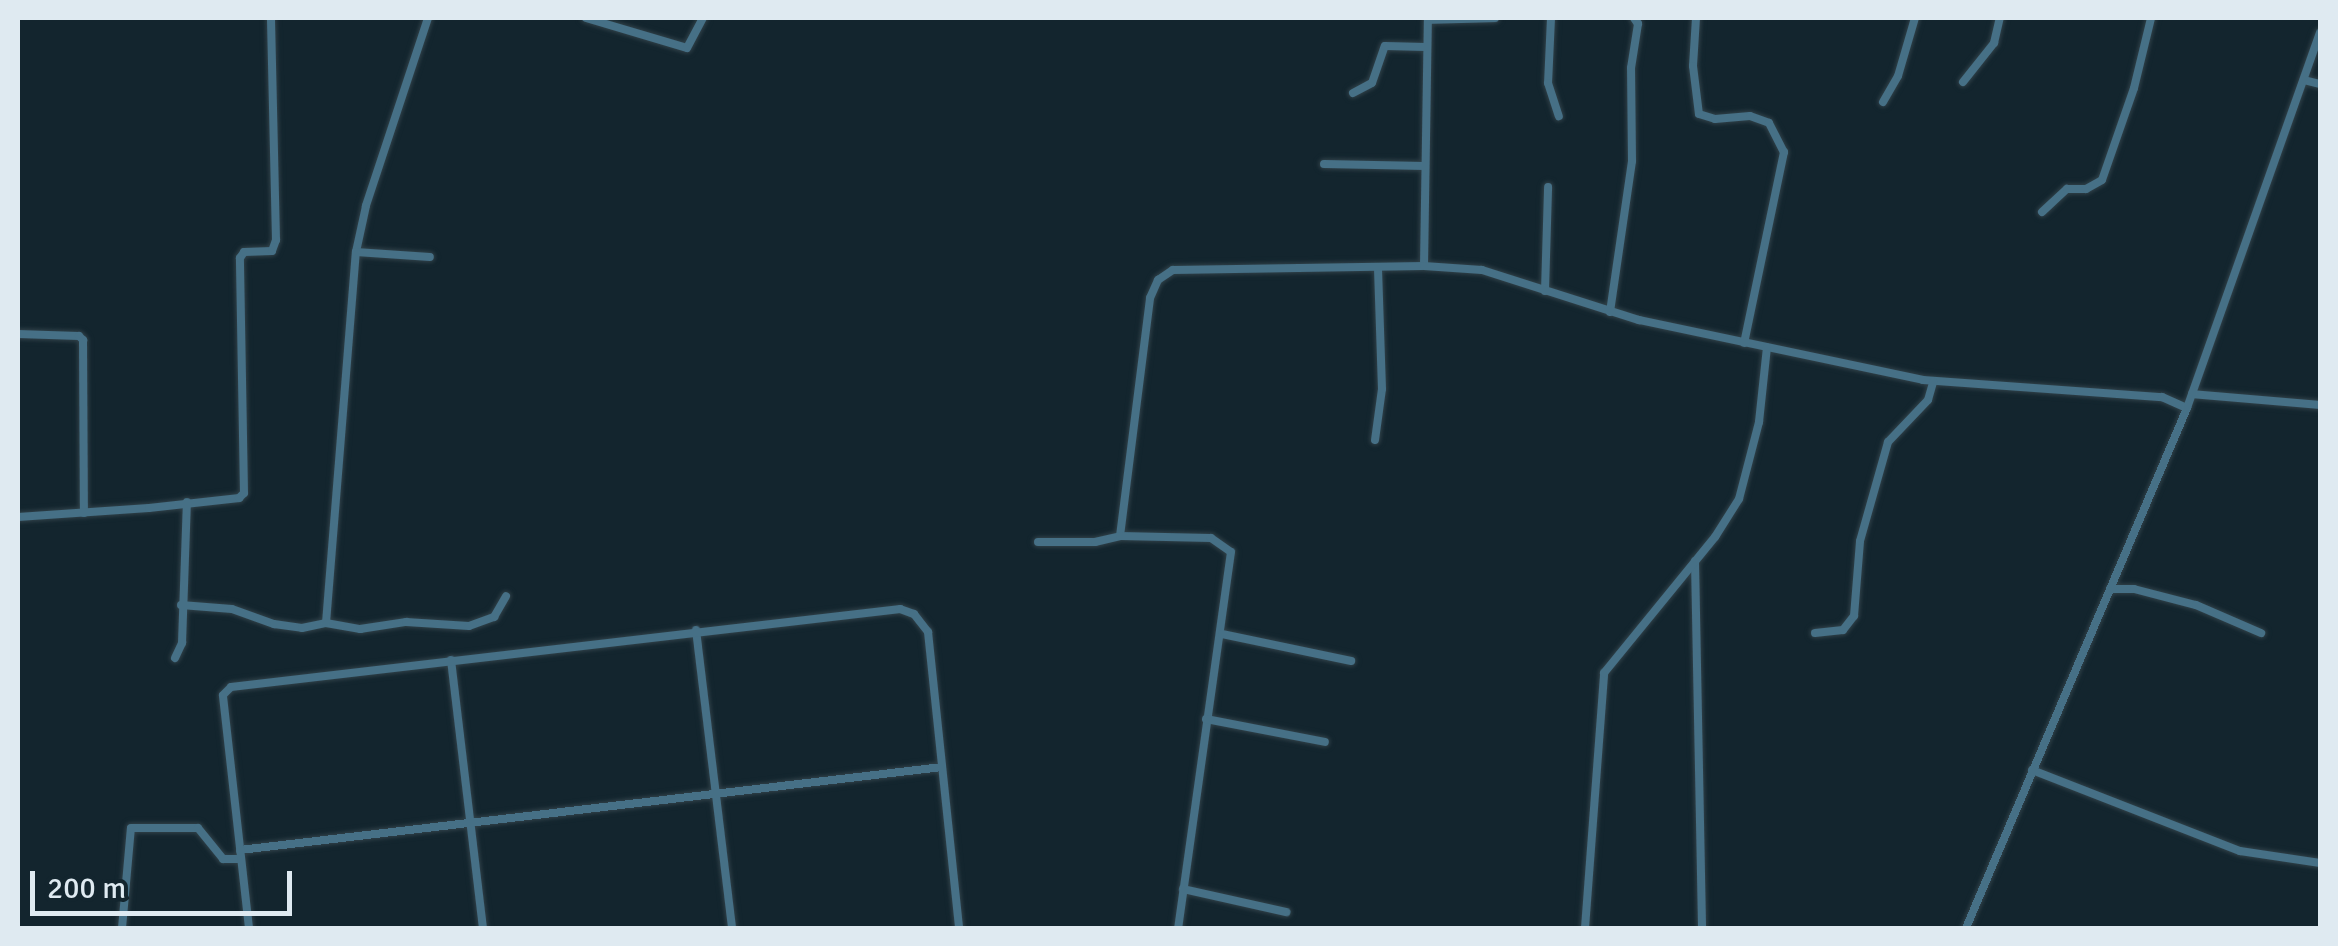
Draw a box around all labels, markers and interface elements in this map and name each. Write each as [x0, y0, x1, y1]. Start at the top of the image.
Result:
scale bar [35, 851, 298, 913]
text: 200 m [47, 870, 126, 907]

